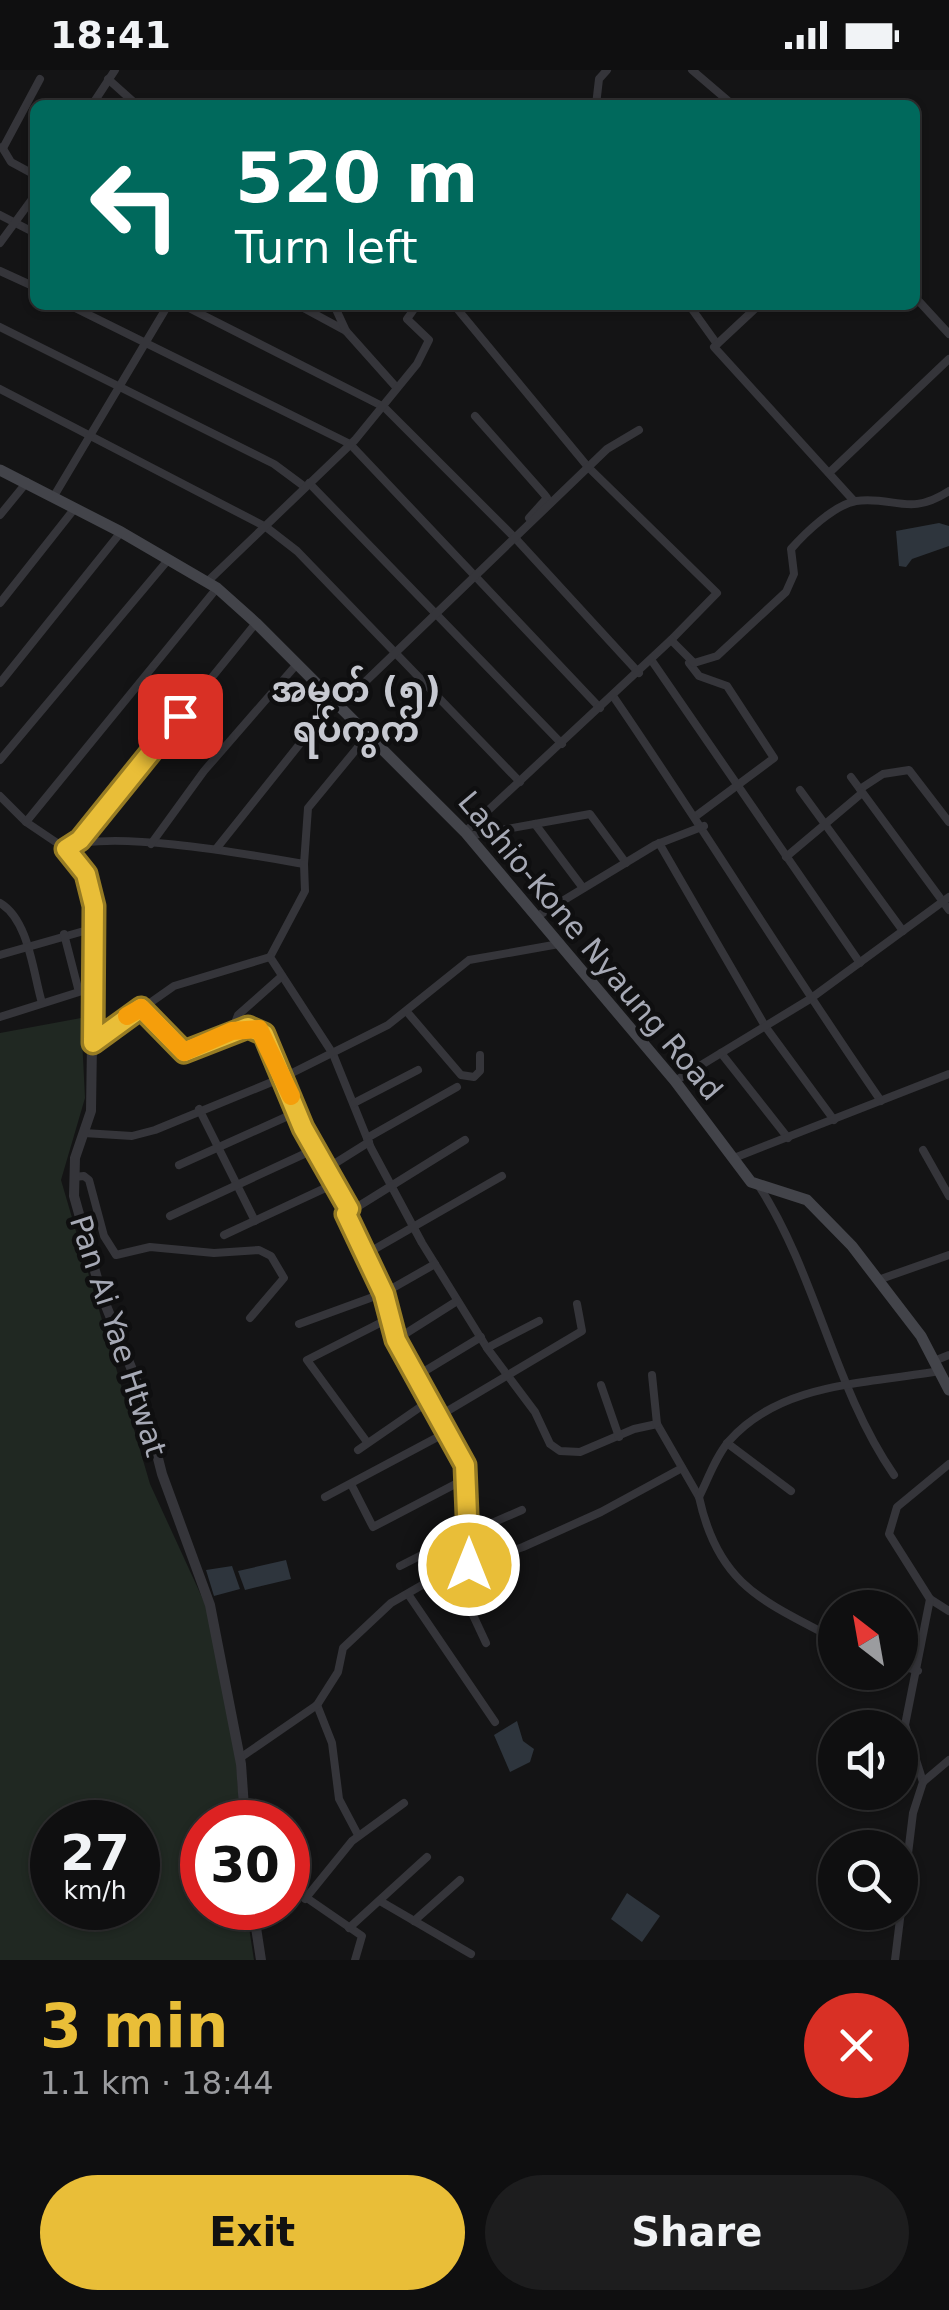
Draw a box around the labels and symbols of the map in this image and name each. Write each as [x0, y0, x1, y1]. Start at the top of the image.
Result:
district label: အမှတ် (၅) ရပ်ကွက် [271, 665, 441, 759]
pin [138, 674, 223, 759]
street label: Lashio-Kone Nyaung Road [451, 784, 730, 1107]
street label: Pan Ai Yae Htwat [63, 1211, 174, 1461]
position arrow [417, 1513, 521, 1617]
north arrow [818, 1590, 918, 1690]
speed limit sign: 30 [180, 1800, 310, 1930]

